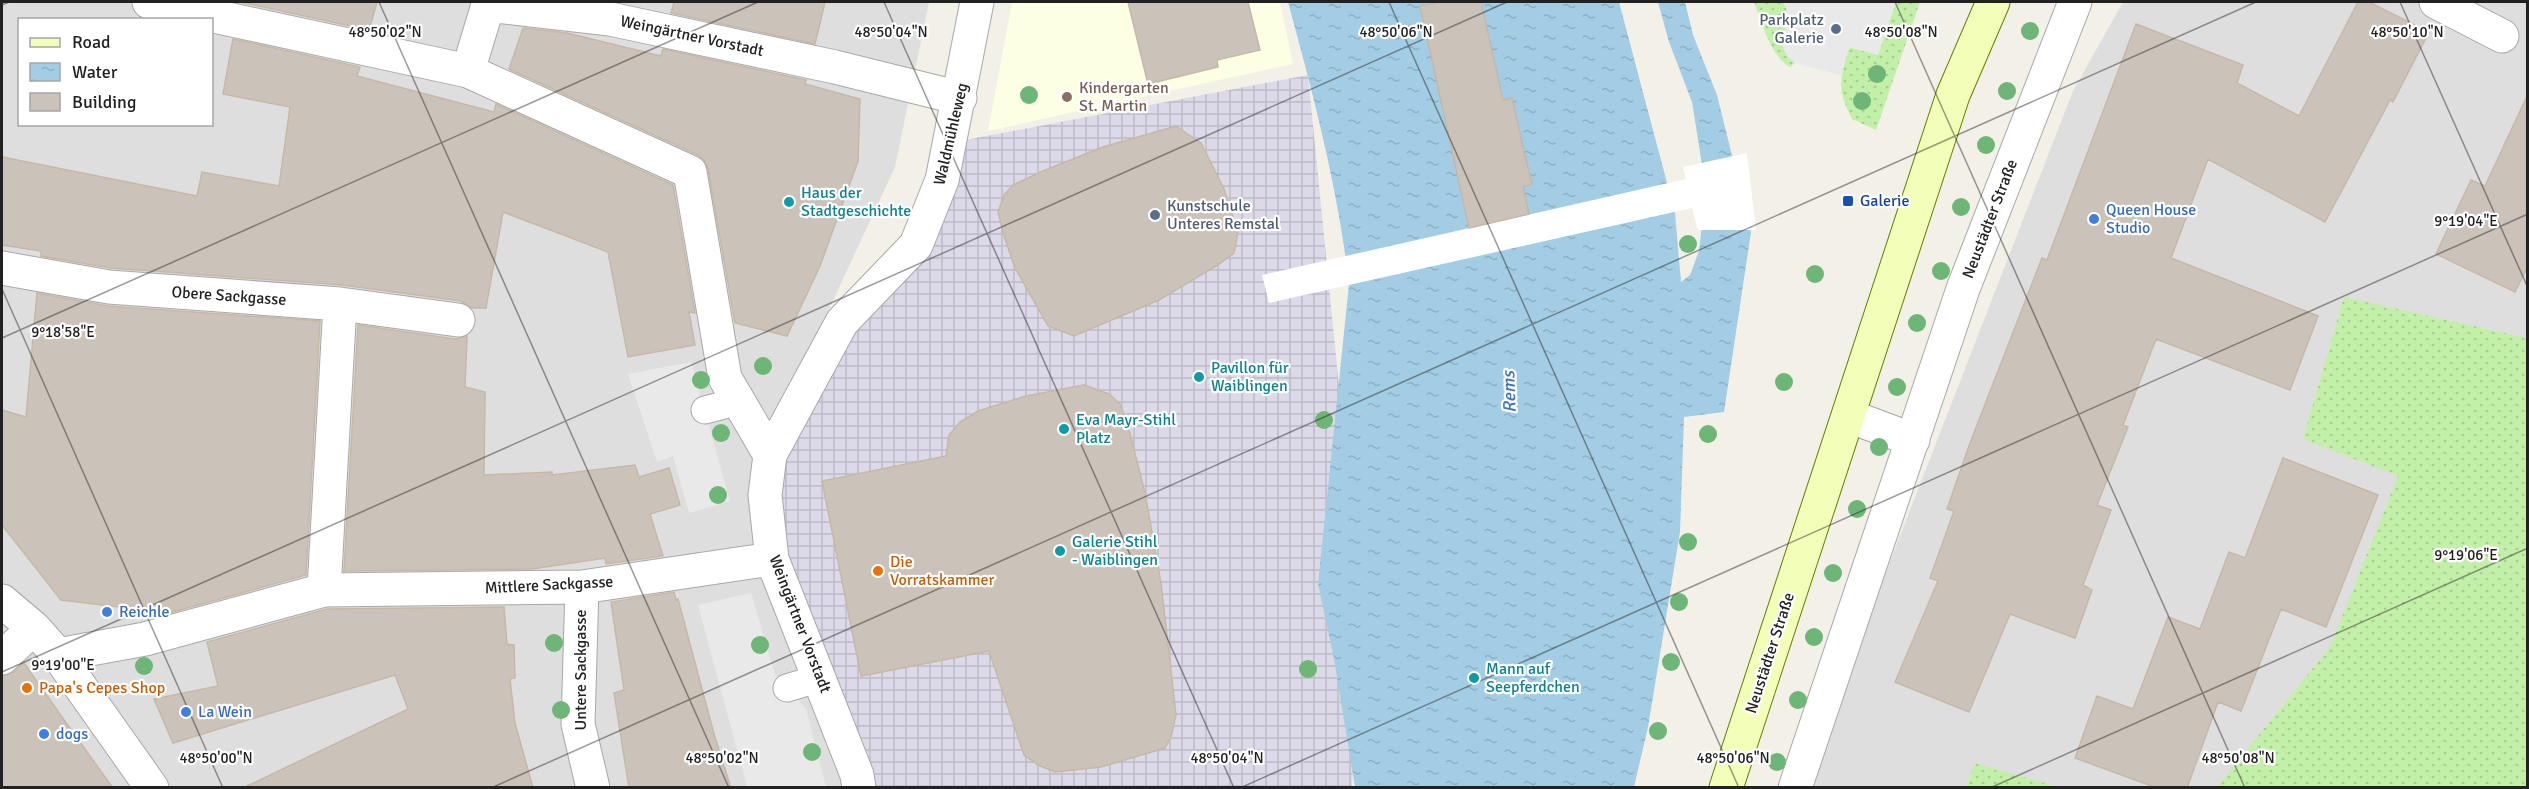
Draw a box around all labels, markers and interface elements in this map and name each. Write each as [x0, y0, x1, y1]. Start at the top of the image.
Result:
place label: Parkplatz Galerie [1759, 10, 1824, 48]
street label: Weingärtner Vorstadt [619, 11, 766, 61]
legend [18, 18, 213, 126]
marker: Parkplatz Galerie [1829, 22, 1843, 36]
text: 48°50'02"N [348, 23, 422, 41]
text: 48°50'04"N [854, 23, 928, 41]
text: 48°50'06"N [1359, 23, 1433, 41]
text: 48°50'08"N [1864, 23, 1938, 41]
text: 48°50'10"N [2370, 23, 2444, 41]
text: Road [72, 31, 111, 53]
text: Water [72, 61, 118, 83]
place label: Kindergarten St. Martin [1079, 78, 1169, 116]
street label: Waldmühleweg [929, 81, 973, 187]
marker: Kindergarten St. Martin [1060, 90, 1074, 104]
text: Building [72, 91, 136, 113]
street label: Neustädter Straße [1958, 157, 2022, 281]
place label: Haus der Stadtgeschichte [801, 183, 911, 221]
place label: Galerie [1860, 191, 1909, 211]
marker: Galerie [1841, 194, 1855, 208]
marker: Haus der Stadtgeschichte [782, 195, 796, 209]
place label: Kunstschule Unteres Remstal [1167, 196, 1280, 234]
place label: Queen House Studio [2106, 200, 2196, 238]
marker: Kunstschule Unteres Remstal [1148, 208, 1162, 222]
marker: Queen House Studio [2087, 212, 2101, 226]
text: 9°19'04"E [2434, 212, 2498, 230]
street label: Obere Sackgasse [171, 282, 287, 310]
text: 9°18'58"E [31, 323, 95, 341]
place label: Pavillon für Waiblingen [1211, 358, 1289, 396]
water label: Rems [1497, 369, 1521, 413]
marker: Pavillon für Waiblingen [1192, 370, 1206, 384]
place label: Eva Mayr-Stihl Platz [1076, 410, 1176, 448]
marker: Eva Mayr-Stihl Platz [1057, 422, 1071, 436]
place label: Galerie Stihl - Waiblingen [1072, 532, 1158, 570]
marker: Galerie Stihl - Waiblingen [1053, 544, 1067, 558]
text: 9°19'06"E [2434, 546, 2498, 564]
street label: Weingärtner Vorstadt [765, 552, 836, 696]
place label: Die Vorratskammer [890, 552, 995, 590]
marker: Die Vorratskammer [871, 564, 885, 578]
street label: Mittlere Sackgasse [484, 572, 614, 598]
street label: Neustädter Straße [1741, 590, 1799, 716]
place label: Reichle [119, 602, 170, 622]
marker: Reichle [100, 605, 114, 619]
street label: Untere Sackgasse [571, 610, 591, 730]
text: 9°19'00"E [31, 656, 95, 674]
place label: Mann auf Seepferdchen [1486, 659, 1580, 697]
marker: Mann auf Seepferdchen [1467, 671, 1481, 685]
place label: Papa's Cepes Shop [39, 678, 165, 698]
marker: Papa's Cepes Shop [20, 681, 34, 695]
place label: La Wein [198, 702, 252, 722]
marker: La Wein [179, 705, 193, 719]
place label: dogs [56, 724, 88, 744]
marker: dogs [37, 727, 51, 741]
text: 48°50'00"N [179, 749, 253, 767]
text: 48°50'02"N [685, 749, 759, 767]
text: 48°50'04"N [1190, 749, 1264, 767]
text: 48°50'06"N [1696, 749, 1770, 767]
text: 48°50'08"N [2201, 749, 2275, 767]

